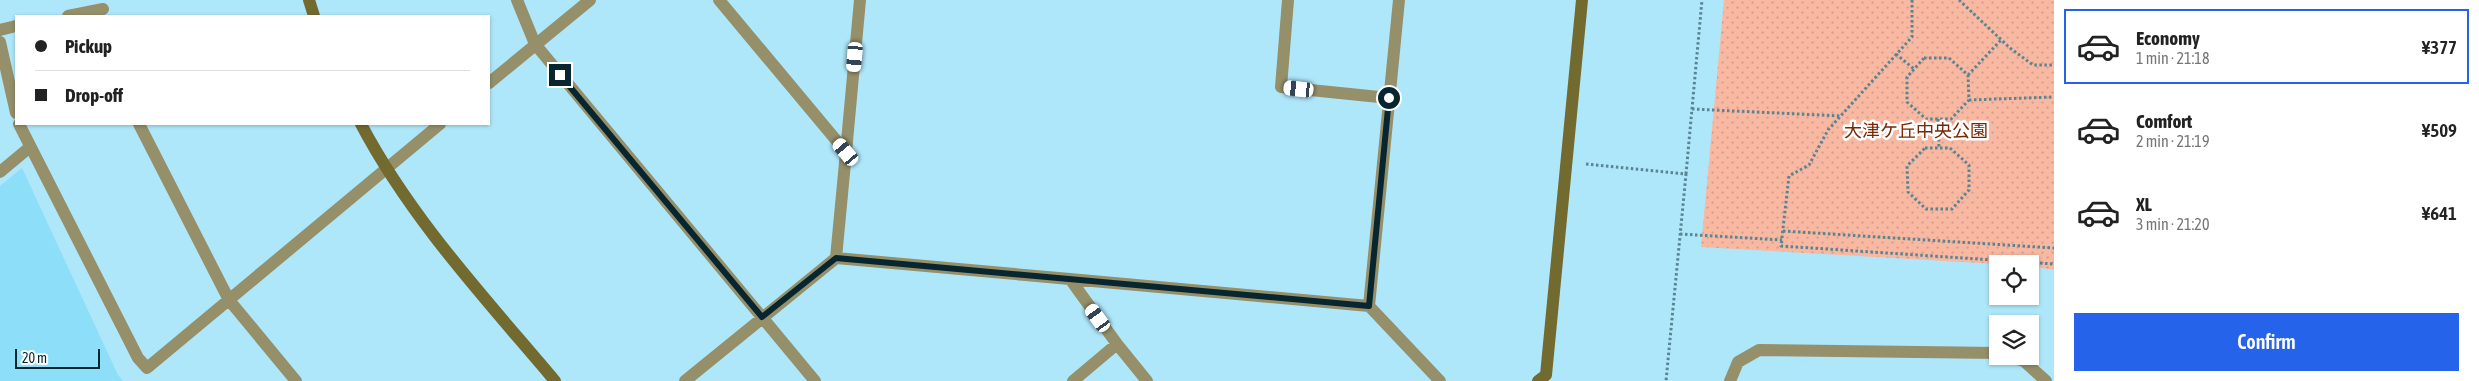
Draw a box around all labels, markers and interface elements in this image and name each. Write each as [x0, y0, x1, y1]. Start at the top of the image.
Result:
icon: car [2076, 24, 2121, 69]
text: Economy [2136, 27, 2200, 49]
text: Pickup [65, 35, 112, 57]
text: ¥377 [2422, 36, 2457, 58]
car [846, 41, 863, 73]
text: 1 min · 21:18 [2136, 49, 2209, 67]
route end [549, 64, 571, 86]
car [1283, 80, 1314, 98]
text: Drop-off [65, 84, 123, 106]
route start [1378, 87, 1400, 109]
icon: car [2076, 107, 2121, 152]
text: Comfort [2136, 110, 2192, 132]
text: ¥509 [2422, 119, 2457, 141]
park label: 大津ケ丘中央公園 [1844, 120, 1988, 141]
text: 2 min · 21:19 [2136, 132, 2209, 150]
car [830, 136, 861, 168]
icon: car [2076, 190, 2121, 235]
text: XL [2136, 193, 2152, 215]
text: ¥641 [2422, 202, 2457, 224]
text: 3 min · 21:20 [2136, 215, 2209, 233]
map controls [1989, 255, 2039, 365]
button: locate [1989, 255, 2039, 305]
car [1083, 301, 1112, 335]
button: Confirm [2074, 313, 2459, 371]
button: layers [1989, 315, 2039, 365]
scale bar [15, 346, 100, 369]
text: 20 m [22, 350, 47, 366]

